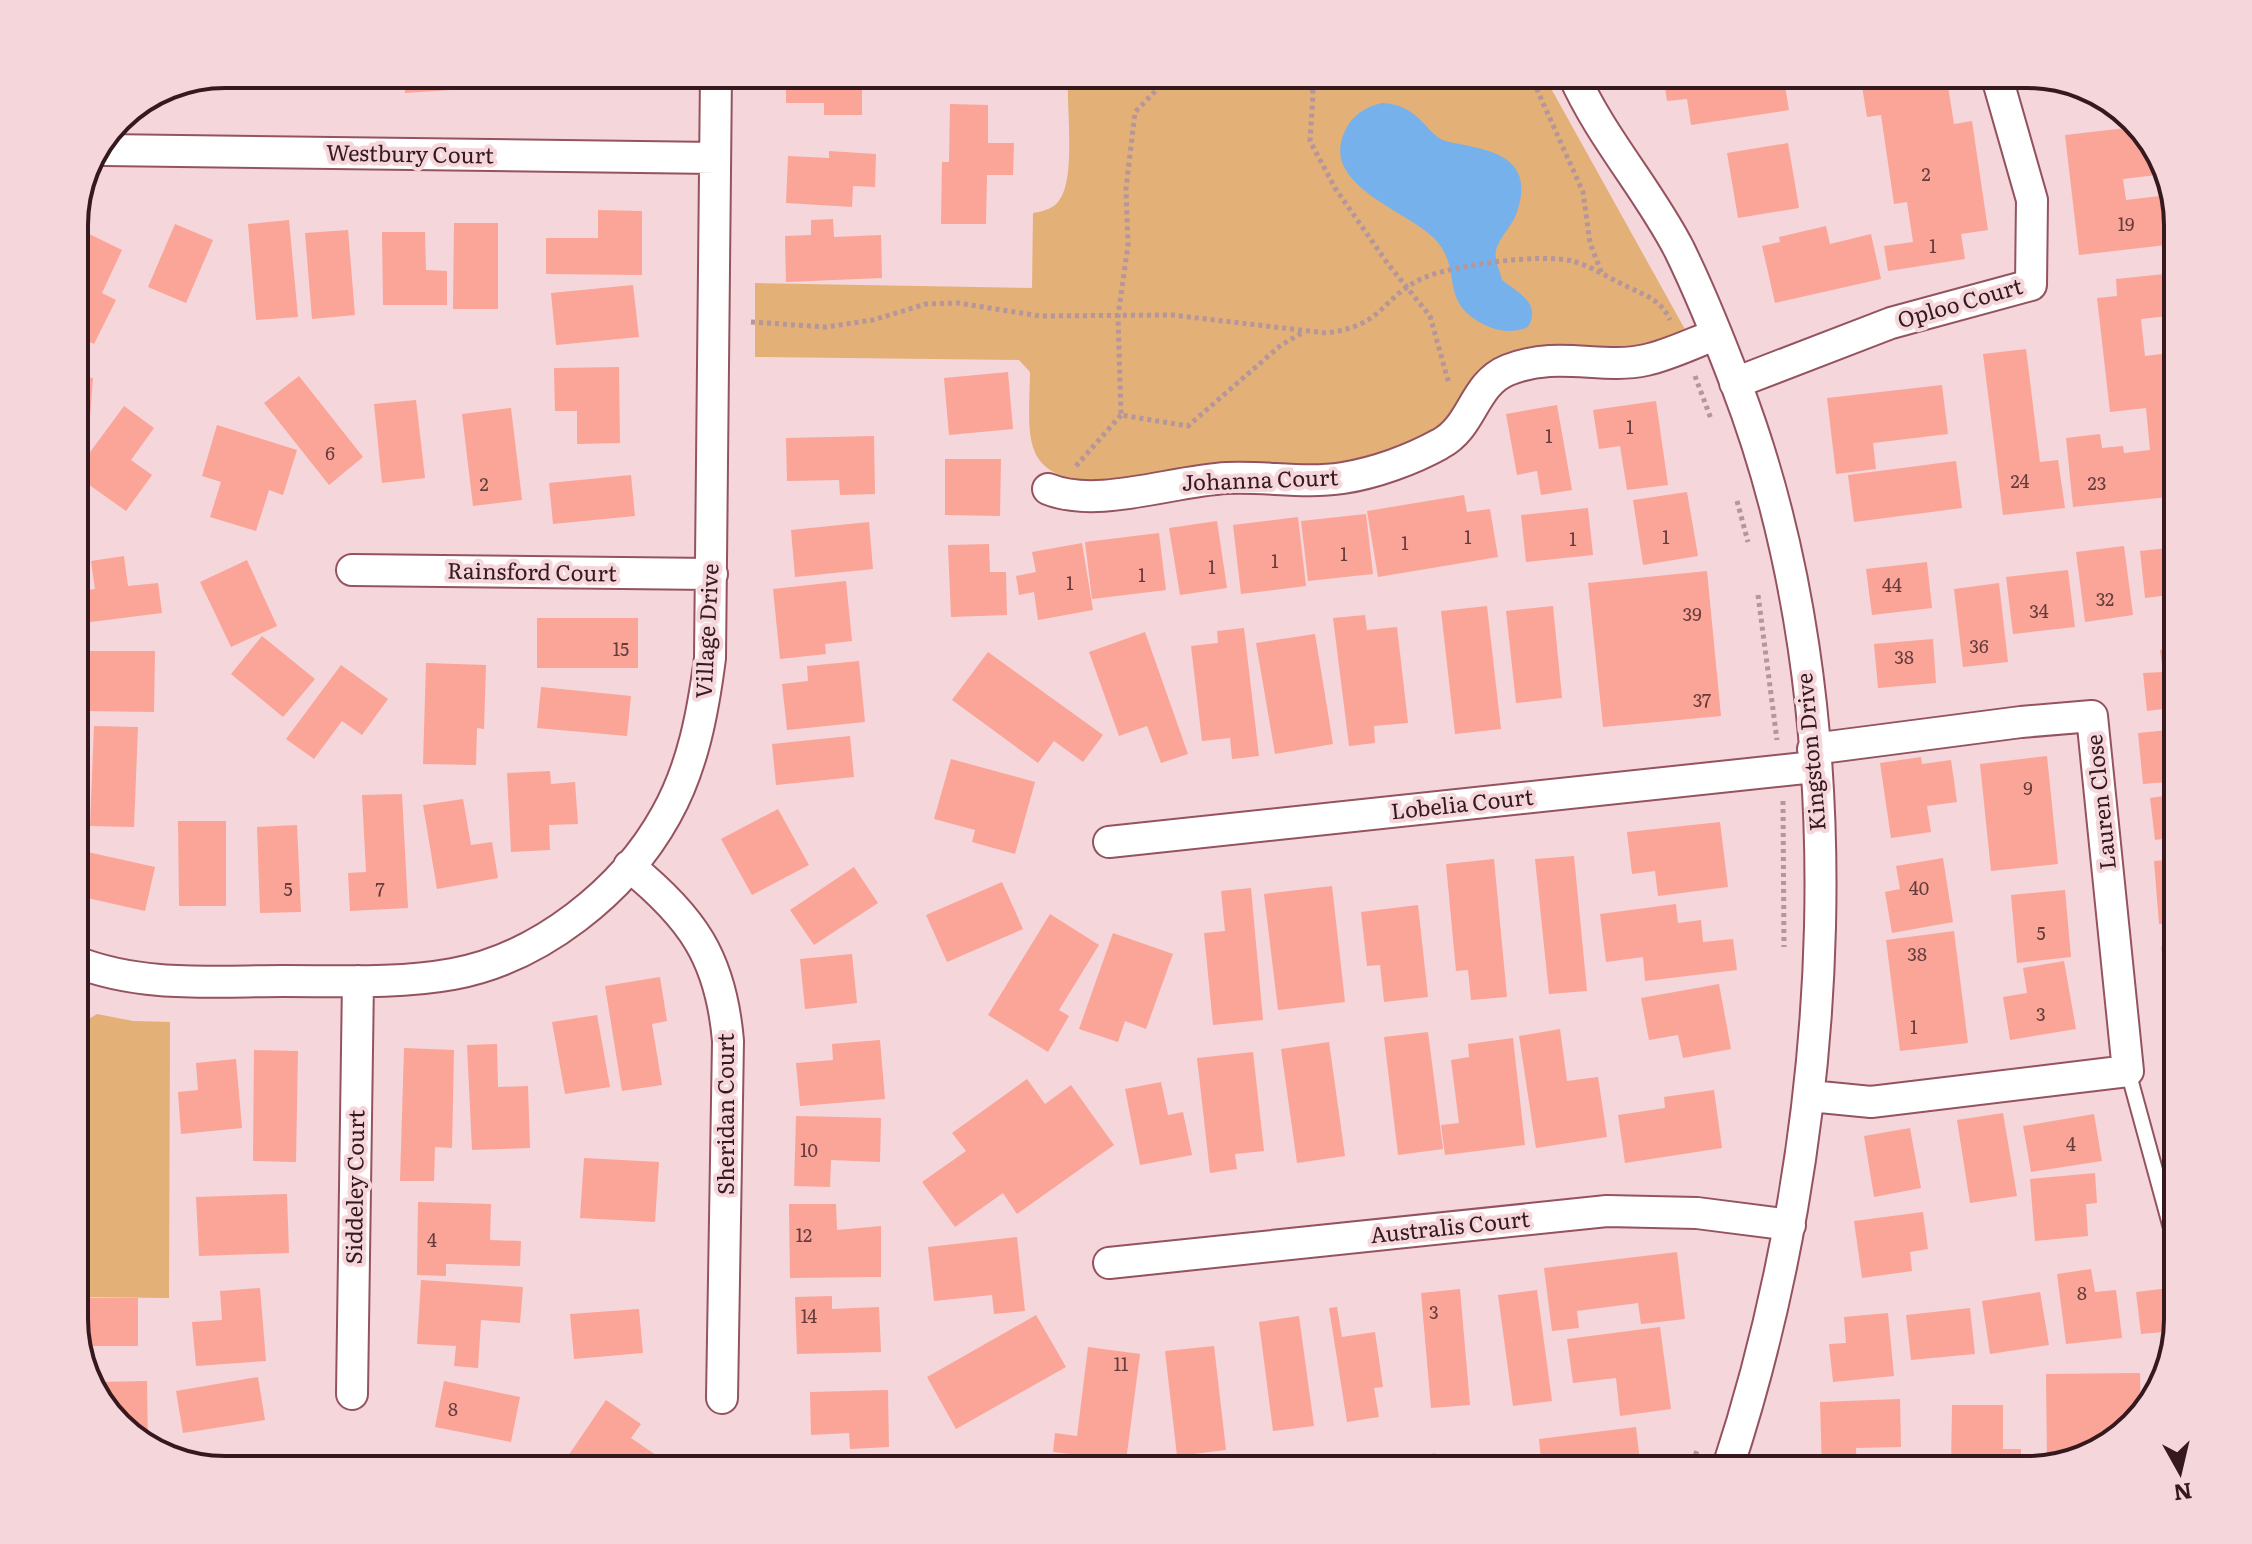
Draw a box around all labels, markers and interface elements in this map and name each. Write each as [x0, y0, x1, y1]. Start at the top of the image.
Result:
street label: Westbury Court [326, 135, 494, 170]
house number: 2 [1921, 160, 1931, 187]
house number: 19 [2118, 210, 2134, 237]
house number: 1 [1929, 232, 1937, 259]
street label: Oploo Court [1893, 268, 2026, 335]
house number: 1 [1626, 413, 1634, 440]
house number: 1 [1545, 422, 1553, 449]
house number: 6 [325, 439, 335, 466]
street label: Johanna Court [1181, 459, 1339, 498]
house number: 24 [2010, 467, 2030, 494]
house number: 23 [2088, 469, 2106, 496]
house number: 2 [479, 470, 489, 497]
house number: 1 [1464, 523, 1472, 550]
house number: 1 [1662, 523, 1670, 550]
house number: 1 [1569, 525, 1577, 552]
house number: 1 [1401, 529, 1409, 556]
house number: 1 [1340, 540, 1348, 567]
house number: 1 [1271, 547, 1279, 574]
street label: Rainsford Court [447, 553, 617, 588]
house number: 1 [1208, 553, 1216, 580]
house number: 1 [1138, 561, 1146, 588]
street label: Village Drive [685, 562, 726, 699]
house number: 1 [1066, 569, 1074, 596]
house number: 44 [1882, 571, 1902, 598]
house number: 32 [2096, 585, 2114, 612]
house number: 34 [2029, 597, 2049, 624]
house number: 39 [1682, 600, 1702, 627]
house number: 36 [1969, 632, 1989, 659]
house number: 15 [613, 635, 629, 662]
house number: 38 [1894, 643, 1914, 670]
street label: Kingston Drive [1786, 672, 1833, 832]
house number: 37 [1693, 686, 1711, 713]
street label: Lauren Close [2076, 733, 2123, 871]
house number: 9 [2023, 774, 2033, 801]
street label: Lobelia Court [1389, 779, 1535, 826]
house number: 40 [1909, 874, 1929, 901]
house number: 5 [283, 875, 293, 902]
house number: 7 [375, 875, 385, 902]
house number: 5 [2036, 919, 2046, 946]
house number: 38 [1907, 940, 1927, 967]
house number: 3 [2036, 1000, 2046, 1027]
house number: 1 [1910, 1013, 1918, 1040]
street label: Sheridan Court [708, 1033, 741, 1195]
street label: Siddeley Court [336, 1109, 371, 1265]
house number: 4 [2066, 1130, 2076, 1157]
house number: 10 [800, 1136, 818, 1163]
street label: Australis Court [1369, 1201, 1531, 1250]
house number: 12 [796, 1221, 812, 1248]
house number: 4 [427, 1226, 437, 1253]
house number: 8 [2077, 1279, 2087, 1306]
house number: 3 [1429, 1298, 1439, 1325]
house number: 14 [801, 1302, 817, 1329]
house number: 11 [1114, 1350, 1128, 1377]
house number: 8 [448, 1395, 458, 1422]
north arrow [2140, 1432, 2220, 1512]
text: N [2172, 1476, 2194, 1511]

